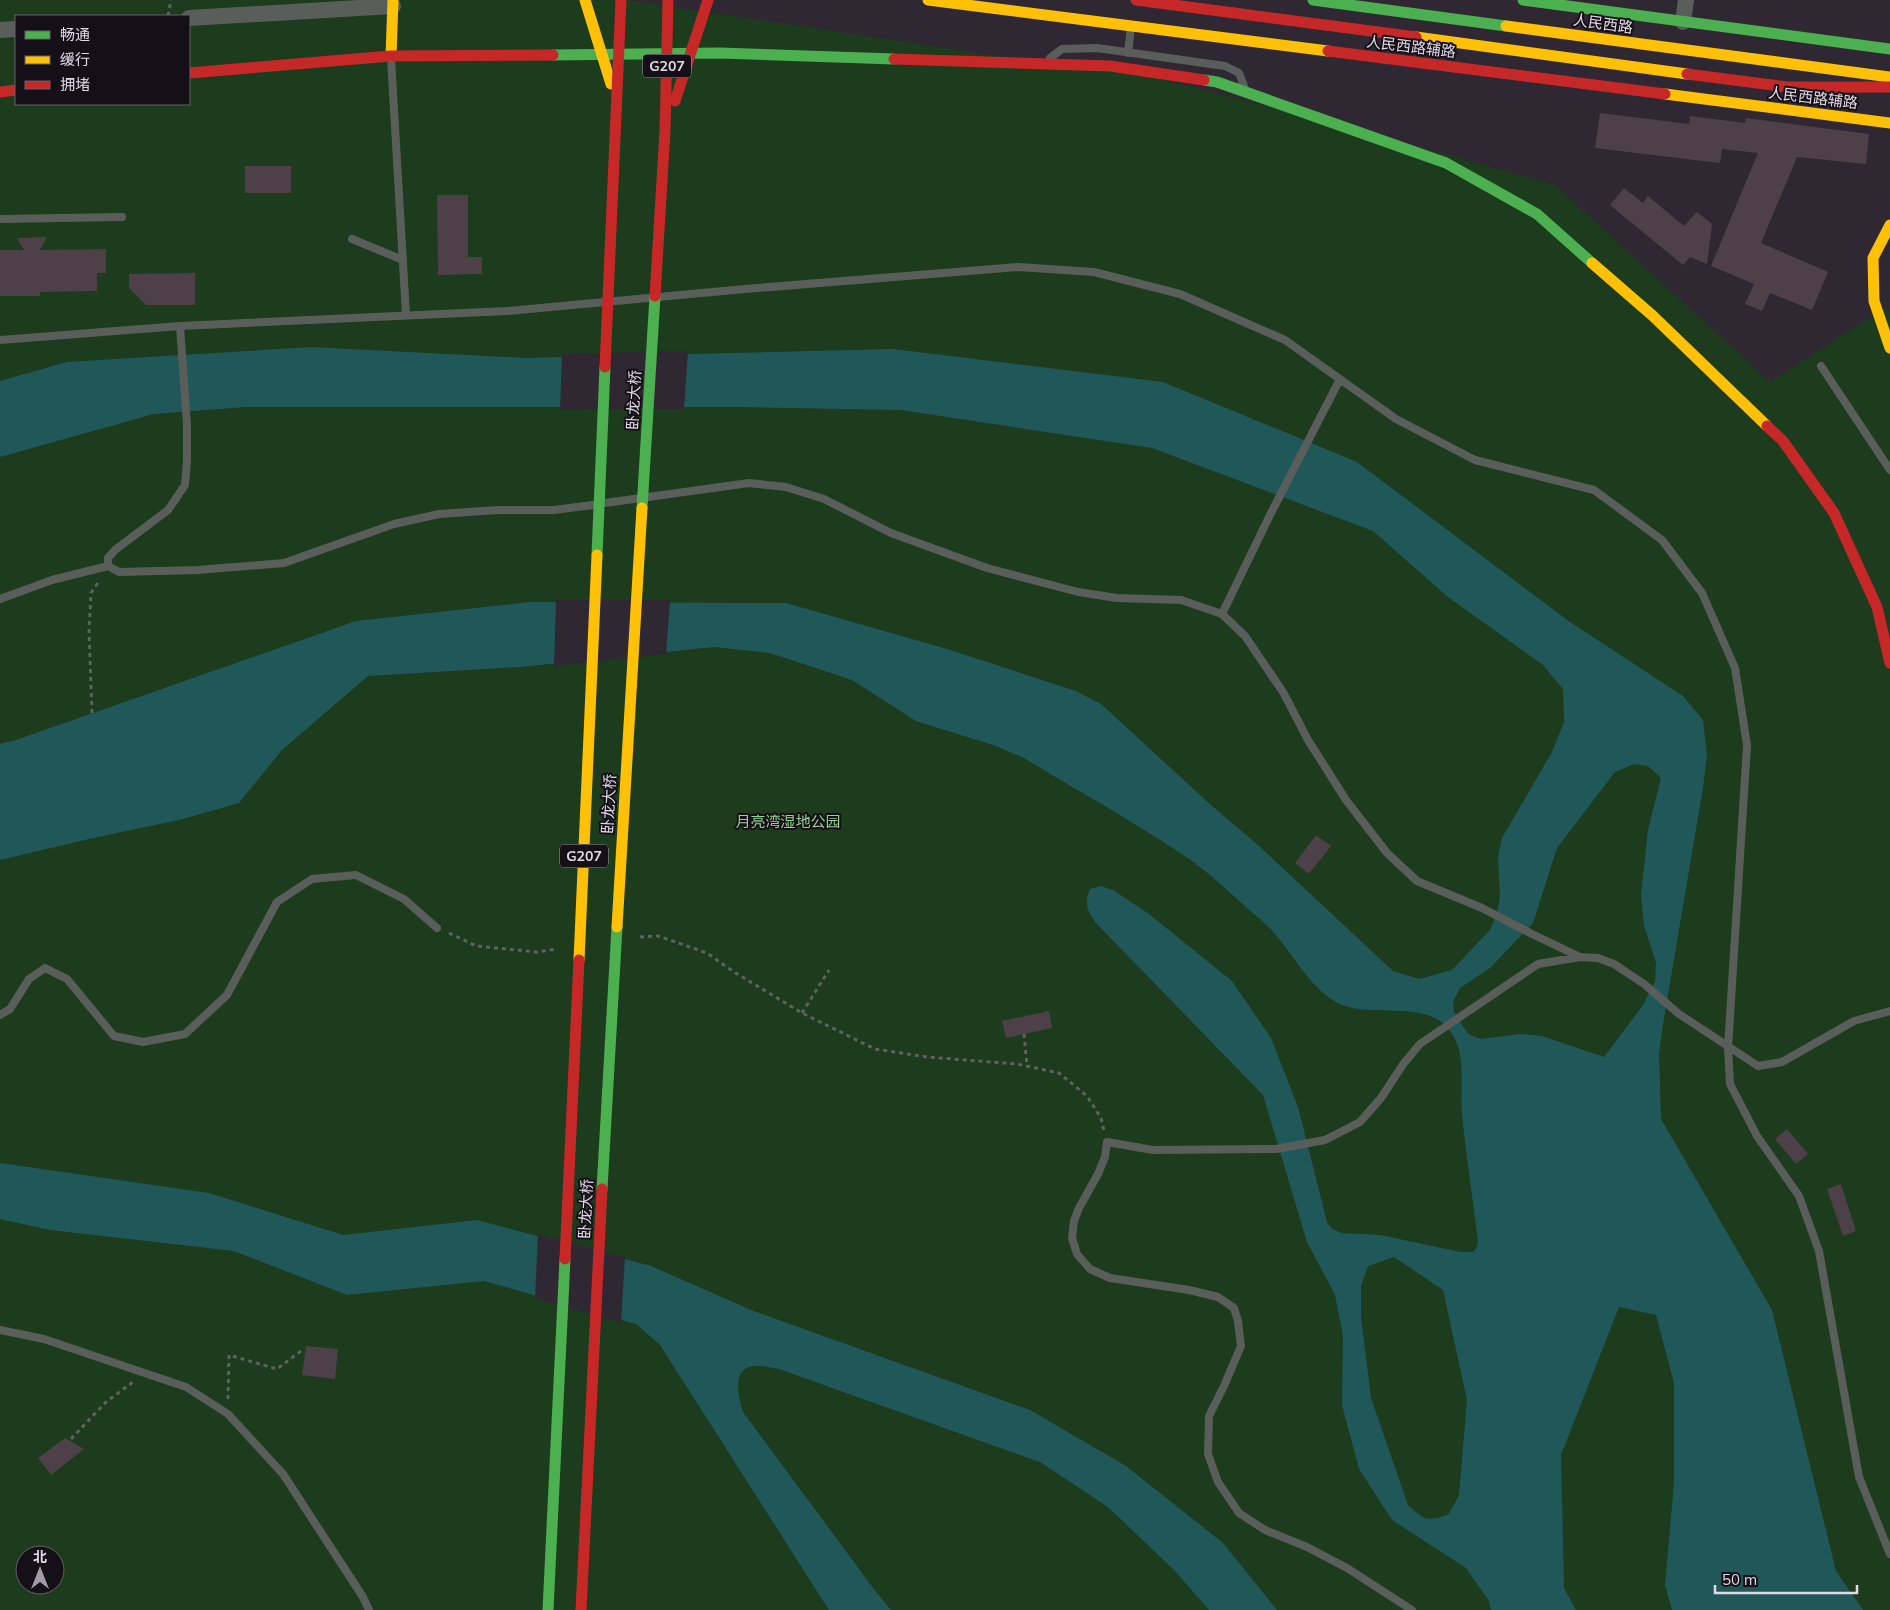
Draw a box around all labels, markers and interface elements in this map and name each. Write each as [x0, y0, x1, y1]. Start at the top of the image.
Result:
street label: 人民西路 [1572, 10, 1634, 37]
legend [15, 15, 190, 105]
text: 畅通 [60, 25, 90, 44]
street label: 人民西路辅路 [1365, 32, 1457, 61]
text: 缓行 [60, 50, 90, 69]
road number: G207 [643, 54, 691, 78]
text: 拥堵 [60, 75, 90, 94]
street label: 人民西路辅路 [1767, 83, 1859, 112]
street label: 卧龙大桥 [622, 370, 645, 430]
street label: 卧龙大桥 [597, 774, 620, 834]
park label: 月亮湾湿地公园 [735, 812, 841, 831]
road number: G207 [560, 844, 608, 868]
street label: 卧龙大桥 [574, 1179, 597, 1239]
north arrow [15, 1545, 65, 1595]
text: 北 [33, 1548, 47, 1566]
scale bar [1715, 1562, 1858, 1594]
text: 50 m [1722, 1570, 1757, 1589]

